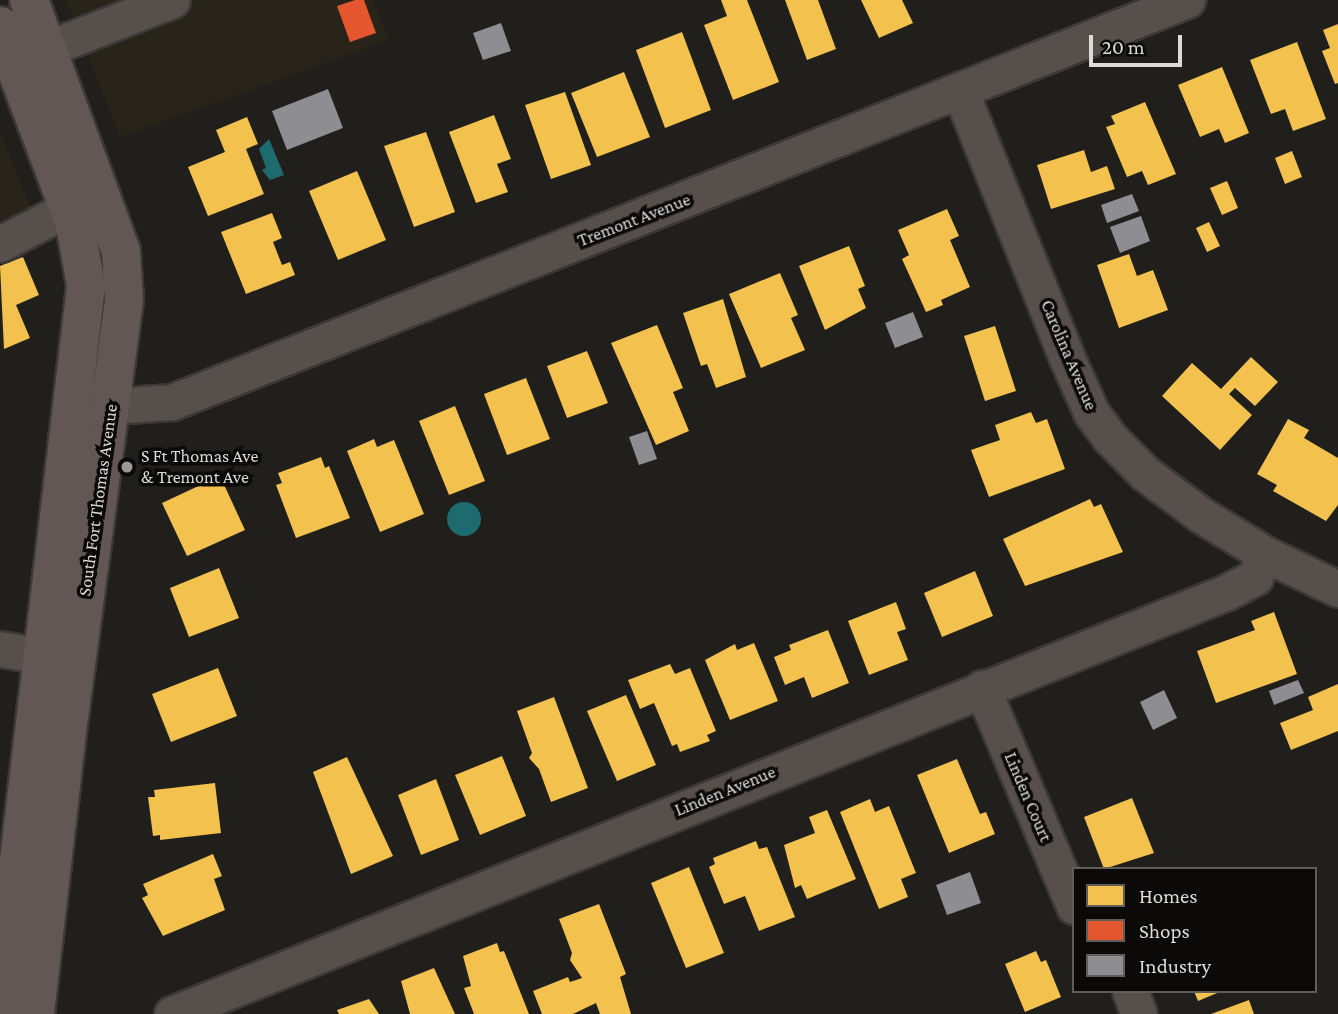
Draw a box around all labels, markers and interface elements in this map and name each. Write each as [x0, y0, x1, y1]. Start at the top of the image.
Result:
scale bar [1093, 21, 1186, 65]
text: 20 m [1102, 35, 1145, 59]
street label: Tremont Avenue [575, 189, 693, 251]
street label: Carolina Avenue [1036, 297, 1102, 413]
street label: South Fort Thomas Avenue [74, 403, 122, 597]
place label: S Ft Thomas Ave & Tremont Ave [141, 446, 258, 489]
marker: S Ft Thomas Ave & Tremont Ave [119, 459, 135, 475]
street label: Linden Court [999, 749, 1057, 845]
street label: Linden Avenue [671, 761, 779, 821]
legend [1072, 867, 1317, 993]
text: Homes [1139, 884, 1198, 908]
text: Shops [1139, 919, 1190, 943]
text: Industry [1139, 954, 1211, 978]

